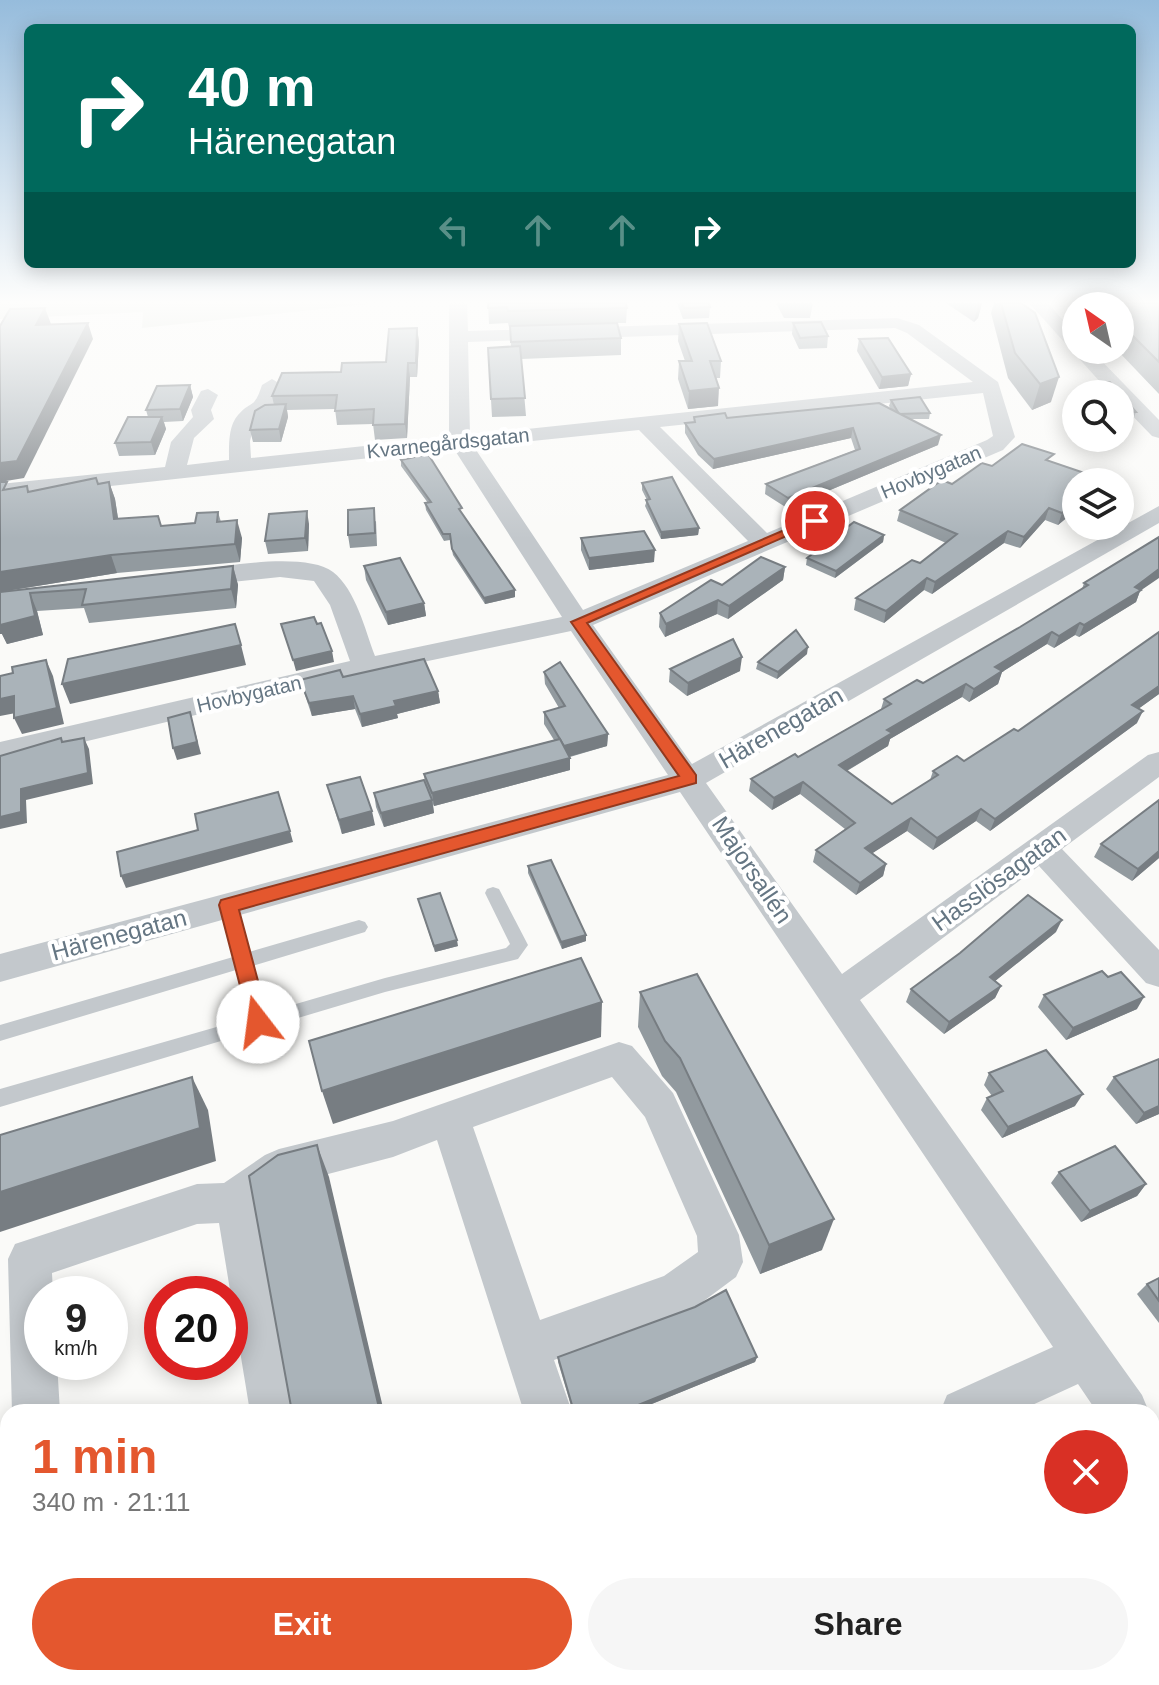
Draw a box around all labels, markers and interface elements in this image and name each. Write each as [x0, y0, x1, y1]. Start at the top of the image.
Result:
text: 40 m [188, 55, 316, 118]
icon: right [56, 56, 160, 160]
text: Härenegatan [188, 121, 396, 162]
icon: left [432, 208, 476, 252]
icon: ahead [516, 208, 560, 252]
icon: ahead [600, 208, 644, 252]
icon: right [684, 208, 728, 252]
north arrow [1062, 292, 1134, 364]
map controls [1062, 292, 1134, 540]
button: search [1062, 380, 1134, 452]
street label: Kvarnegårdsgatan [366, 424, 530, 462]
street label: Hovbygatan [878, 441, 984, 503]
button: layers [1062, 468, 1134, 540]
pin [781, 487, 849, 555]
icon: arrive [793, 499, 837, 543]
street label: Hovbygatan [195, 671, 303, 717]
street label: Härenegatan [714, 681, 848, 774]
street label: Majorsallén [707, 811, 798, 928]
street label: Hasslösagatan [927, 821, 1071, 936]
street label: Härenegatan [48, 904, 189, 966]
position arrow [216, 980, 300, 1064]
speed limit sign: 20 [144, 1276, 248, 1380]
text: 9 [65, 1296, 87, 1340]
text: km/h [54, 1337, 98, 1359]
text: 1 min [32, 1430, 157, 1483]
button: close [1044, 1430, 1128, 1514]
text: 340 m · 21:11 [32, 1487, 191, 1517]
button: Exit [32, 1578, 572, 1670]
button: Share [588, 1578, 1128, 1670]

